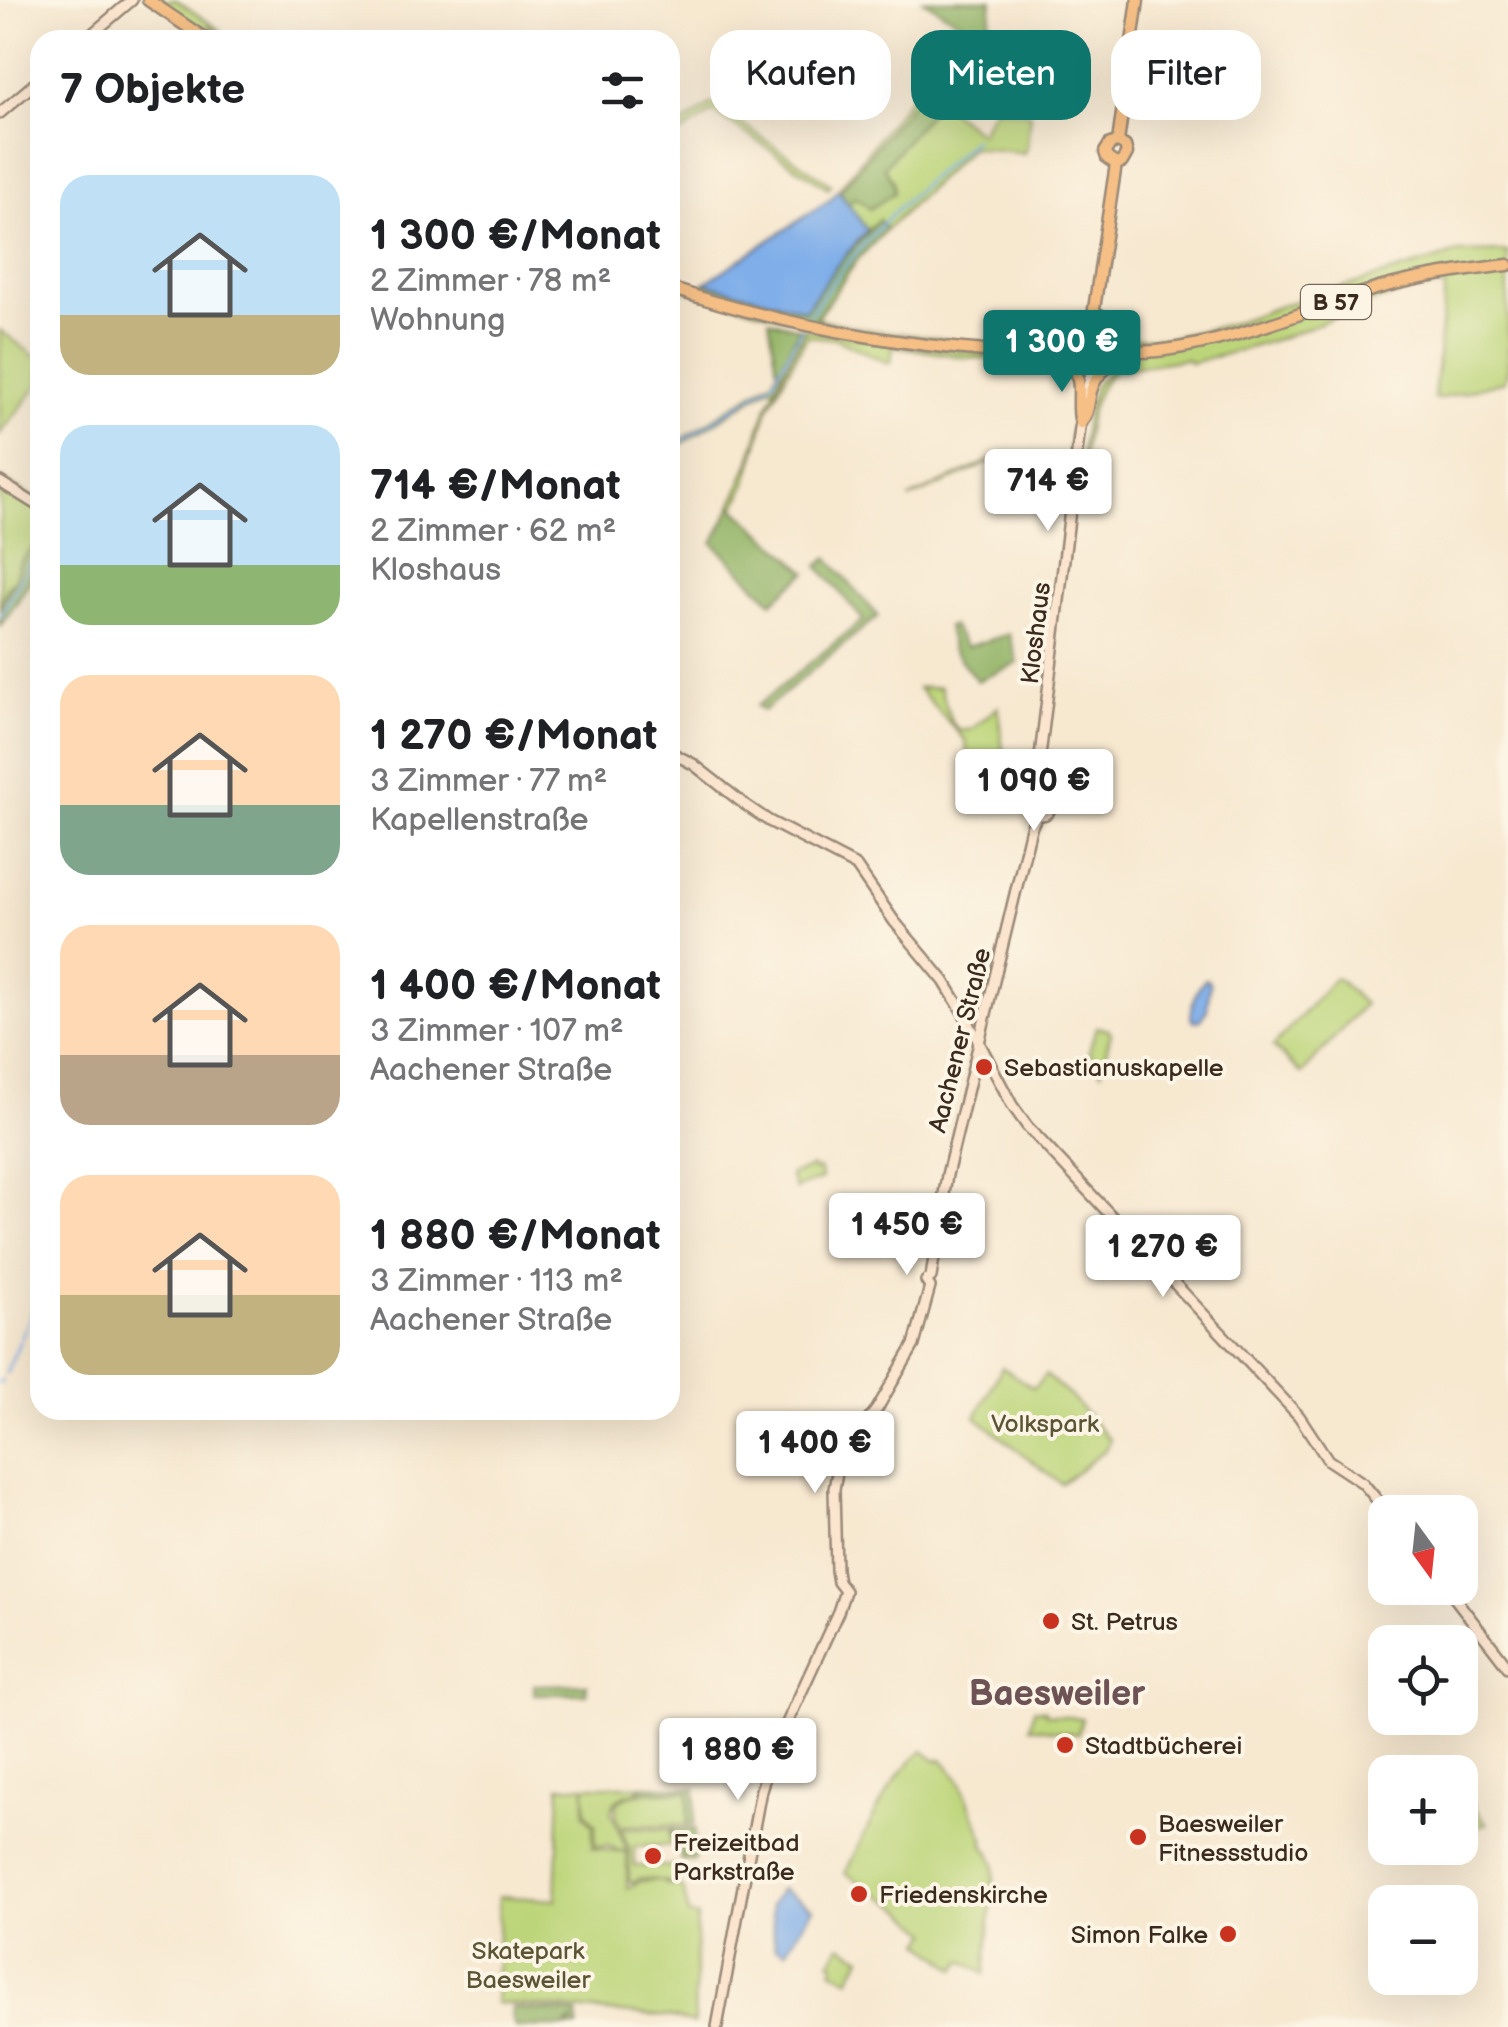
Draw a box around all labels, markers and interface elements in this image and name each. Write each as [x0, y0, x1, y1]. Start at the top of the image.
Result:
chip: Kaufen [710, 30, 891, 120]
chip: Mieten [911, 30, 1091, 120]
chip: Filter [1111, 30, 1261, 120]
icon: filters [595, 63, 650, 118]
text: 7 Objekte [60, 65, 245, 116]
text: 1 300 €/Monat [370, 211, 661, 262]
icon: home [140, 215, 260, 335]
text: 2 Zimmer · 78 m² [370, 262, 611, 301]
road number: B 57 [1301, 285, 1371, 319]
text: Wohnung [370, 301, 505, 340]
pin: 1 300 € [970, 310, 1154, 395]
text: 1 300 € [1005, 323, 1119, 362]
pin: 714 € [978, 449, 1118, 534]
text: 714 €/Monat [370, 461, 620, 512]
text: 714 € [1007, 462, 1089, 501]
icon: home [140, 465, 260, 585]
text: 2 Zimmer · 62 m² [370, 512, 616, 551]
text: Kloshaus [370, 551, 501, 590]
street label: Kloshaus [1015, 580, 1058, 686]
text: 1 270 €/Monat [370, 711, 657, 762]
icon: home [140, 715, 260, 835]
pin: 1 090 € [942, 749, 1126, 834]
text: 3 Zimmer · 77 m² [370, 762, 607, 801]
text: 1 090 € [977, 762, 1091, 801]
text: Kapellenstraße [370, 801, 589, 840]
street label: Aachener Straße [923, 945, 998, 1136]
text: 1 400 €/Monat [370, 961, 661, 1012]
icon: home [140, 965, 260, 1085]
text: 3 Zimmer · 107 m² [370, 1012, 624, 1051]
text: Aachener Straße [370, 1051, 612, 1090]
place label: Sebastianuskapelle [1004, 1053, 1224, 1084]
marker: Sebastianuskapelle [973, 1056, 995, 1078]
pin: 1 450 € [815, 1193, 999, 1278]
text: 1 450 € [851, 1206, 963, 1245]
text: 1 880 €/Monat [370, 1211, 660, 1262]
icon: home [140, 1215, 260, 1335]
pin: 1 270 € [1071, 1215, 1255, 1300]
text: 1 270 € [1108, 1228, 1218, 1267]
text: 3 Zimmer · 113 m² [370, 1262, 623, 1301]
text: Aachener Straße [370, 1301, 612, 1340]
park label: Volkspark [991, 1409, 1100, 1440]
pin: 1 400 € [723, 1411, 907, 1496]
text: 1 400 € [758, 1424, 872, 1463]
north arrow [1368, 1495, 1478, 1605]
map controls [1368, 1495, 1478, 1995]
place label: St. Petrus [1071, 1607, 1178, 1638]
marker: St. Petrus [1040, 1610, 1062, 1632]
button: locate [1368, 1625, 1478, 1735]
district label: Baesweiler [969, 1673, 1146, 1716]
pin: 1 880 € [646, 1718, 830, 1803]
text: 1 880 € [681, 1731, 795, 1770]
place label: Stadtbücherei [1085, 1731, 1242, 1762]
marker: Stadtbücherei [1054, 1734, 1076, 1756]
button: + [1368, 1755, 1478, 1865]
place label: Baesweiler Fitnessstudio [1158, 1809, 1308, 1869]
marker: Baesweiler Fitnessstudio [1127, 1826, 1149, 1848]
place label: Freizeitbad Parkstraße [673, 1828, 800, 1888]
marker: Freizeitbad Parkstraße [642, 1845, 664, 1867]
place label: Friedenskirche [879, 1880, 1048, 1911]
marker: Friedenskirche [848, 1883, 870, 1905]
button: − [1368, 1885, 1478, 1995]
place label: Simon Falke [1071, 1920, 1208, 1951]
marker: Simon Falke [1217, 1923, 1239, 1945]
park label: Skatepark Baesweiler [466, 1936, 591, 1996]

